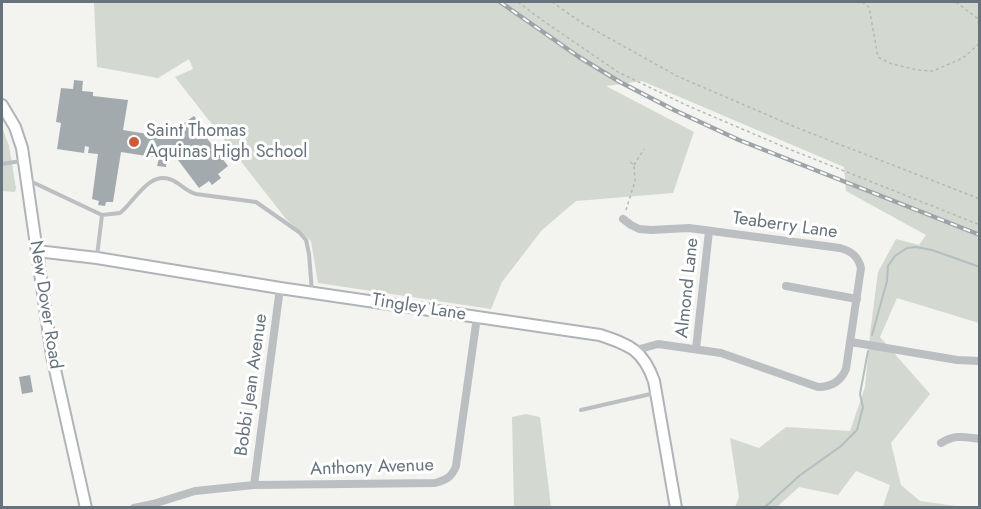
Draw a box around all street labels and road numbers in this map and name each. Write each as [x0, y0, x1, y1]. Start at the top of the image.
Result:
street label: Teaberry Lane [731, 208, 839, 244]
street label: Almond Lane [672, 237, 704, 339]
street label: New Dover Road [24, 239, 66, 371]
street label: Tingley Lane [371, 290, 467, 326]
street label: Bobbi Jean Avenue [231, 312, 273, 458]
street label: Anthony Avenue [310, 455, 434, 481]

